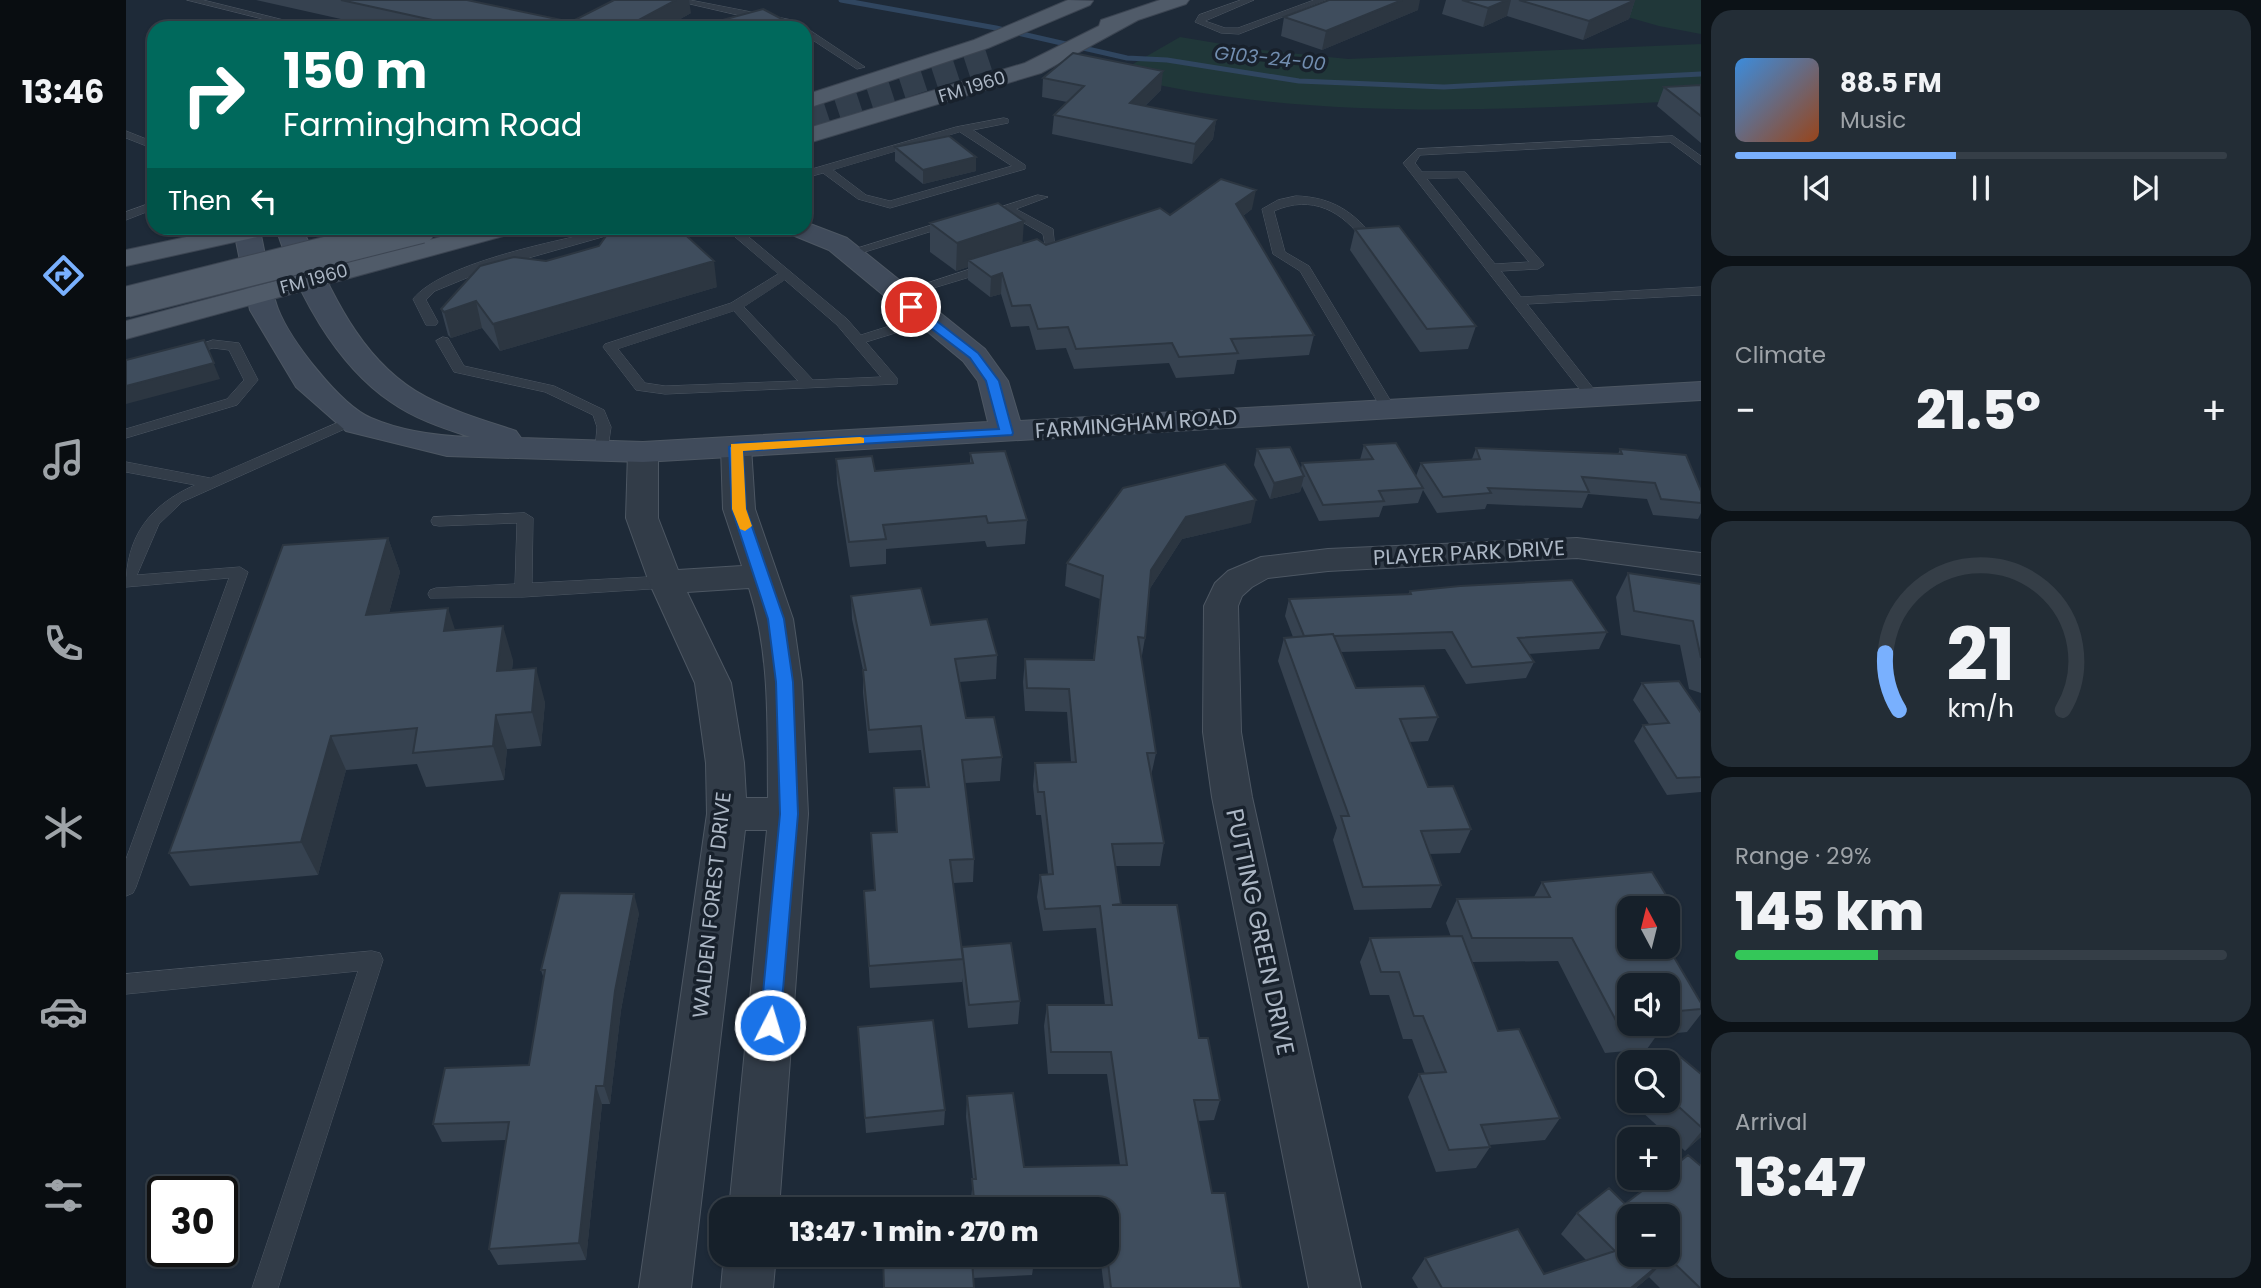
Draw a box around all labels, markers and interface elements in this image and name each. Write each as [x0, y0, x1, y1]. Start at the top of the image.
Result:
text: 150 m [283, 37, 428, 105]
water label: G103-24-00 [1213, 39, 1327, 78]
icon: right [168, 49, 259, 140]
street label: FM 1960 [935, 64, 1009, 109]
text: 88.5 FM [1840, 65, 1942, 101]
text: 13:46 [22, 69, 104, 114]
text: Farmingham Road [283, 102, 582, 147]
text: Music [1840, 104, 1906, 136]
icon: previous [1798, 169, 1836, 207]
icon: pause [1962, 169, 2000, 207]
icon: next [2126, 169, 2164, 207]
icon: left [245, 182, 283, 220]
text: Then [168, 183, 231, 219]
icon: directions [39, 251, 88, 300]
street label: FM 1960 [277, 257, 351, 300]
pin [881, 277, 941, 337]
icon: arrive [892, 288, 930, 326]
text: Climate [1735, 339, 1826, 371]
text: 21.5° [1916, 374, 2041, 447]
text: − [1735, 384, 1756, 437]
text: + [2201, 384, 2227, 437]
street label: FARMINGHAM ROAD [1034, 402, 1238, 445]
icon: music [39, 435, 88, 484]
street label: PLAYER PARK DRIVE [1372, 533, 1566, 572]
text: 21 [1947, 604, 2015, 705]
icon: phone [39, 619, 88, 668]
text: km/h [1948, 691, 2014, 726]
street label: WALDEN FOREST DRIVE [685, 790, 738, 1020]
icon: climate [39, 803, 88, 852]
street label: PUTTING GREEN DRIVE [1218, 806, 1303, 1058]
text: Range · 29% [1735, 840, 1871, 872]
text: 145 km [1735, 875, 1924, 948]
north arrow [1617, 896, 1680, 959]
map controls [1617, 896, 1680, 1267]
button: sound [1617, 973, 1680, 1036]
icon: car [39, 987, 88, 1036]
position arrow [733, 988, 807, 1062]
button: search [1617, 1050, 1680, 1113]
text: Arrival [1735, 1106, 1807, 1138]
button: + [1617, 1127, 1680, 1190]
text: 13:47 [1735, 1141, 1866, 1214]
icon: filters [39, 1171, 88, 1220]
speed limit sign: 30 [147, 1176, 238, 1267]
button: − [1617, 1204, 1680, 1267]
text: 13:47 · 1 min · 270 m [790, 1214, 1038, 1250]

